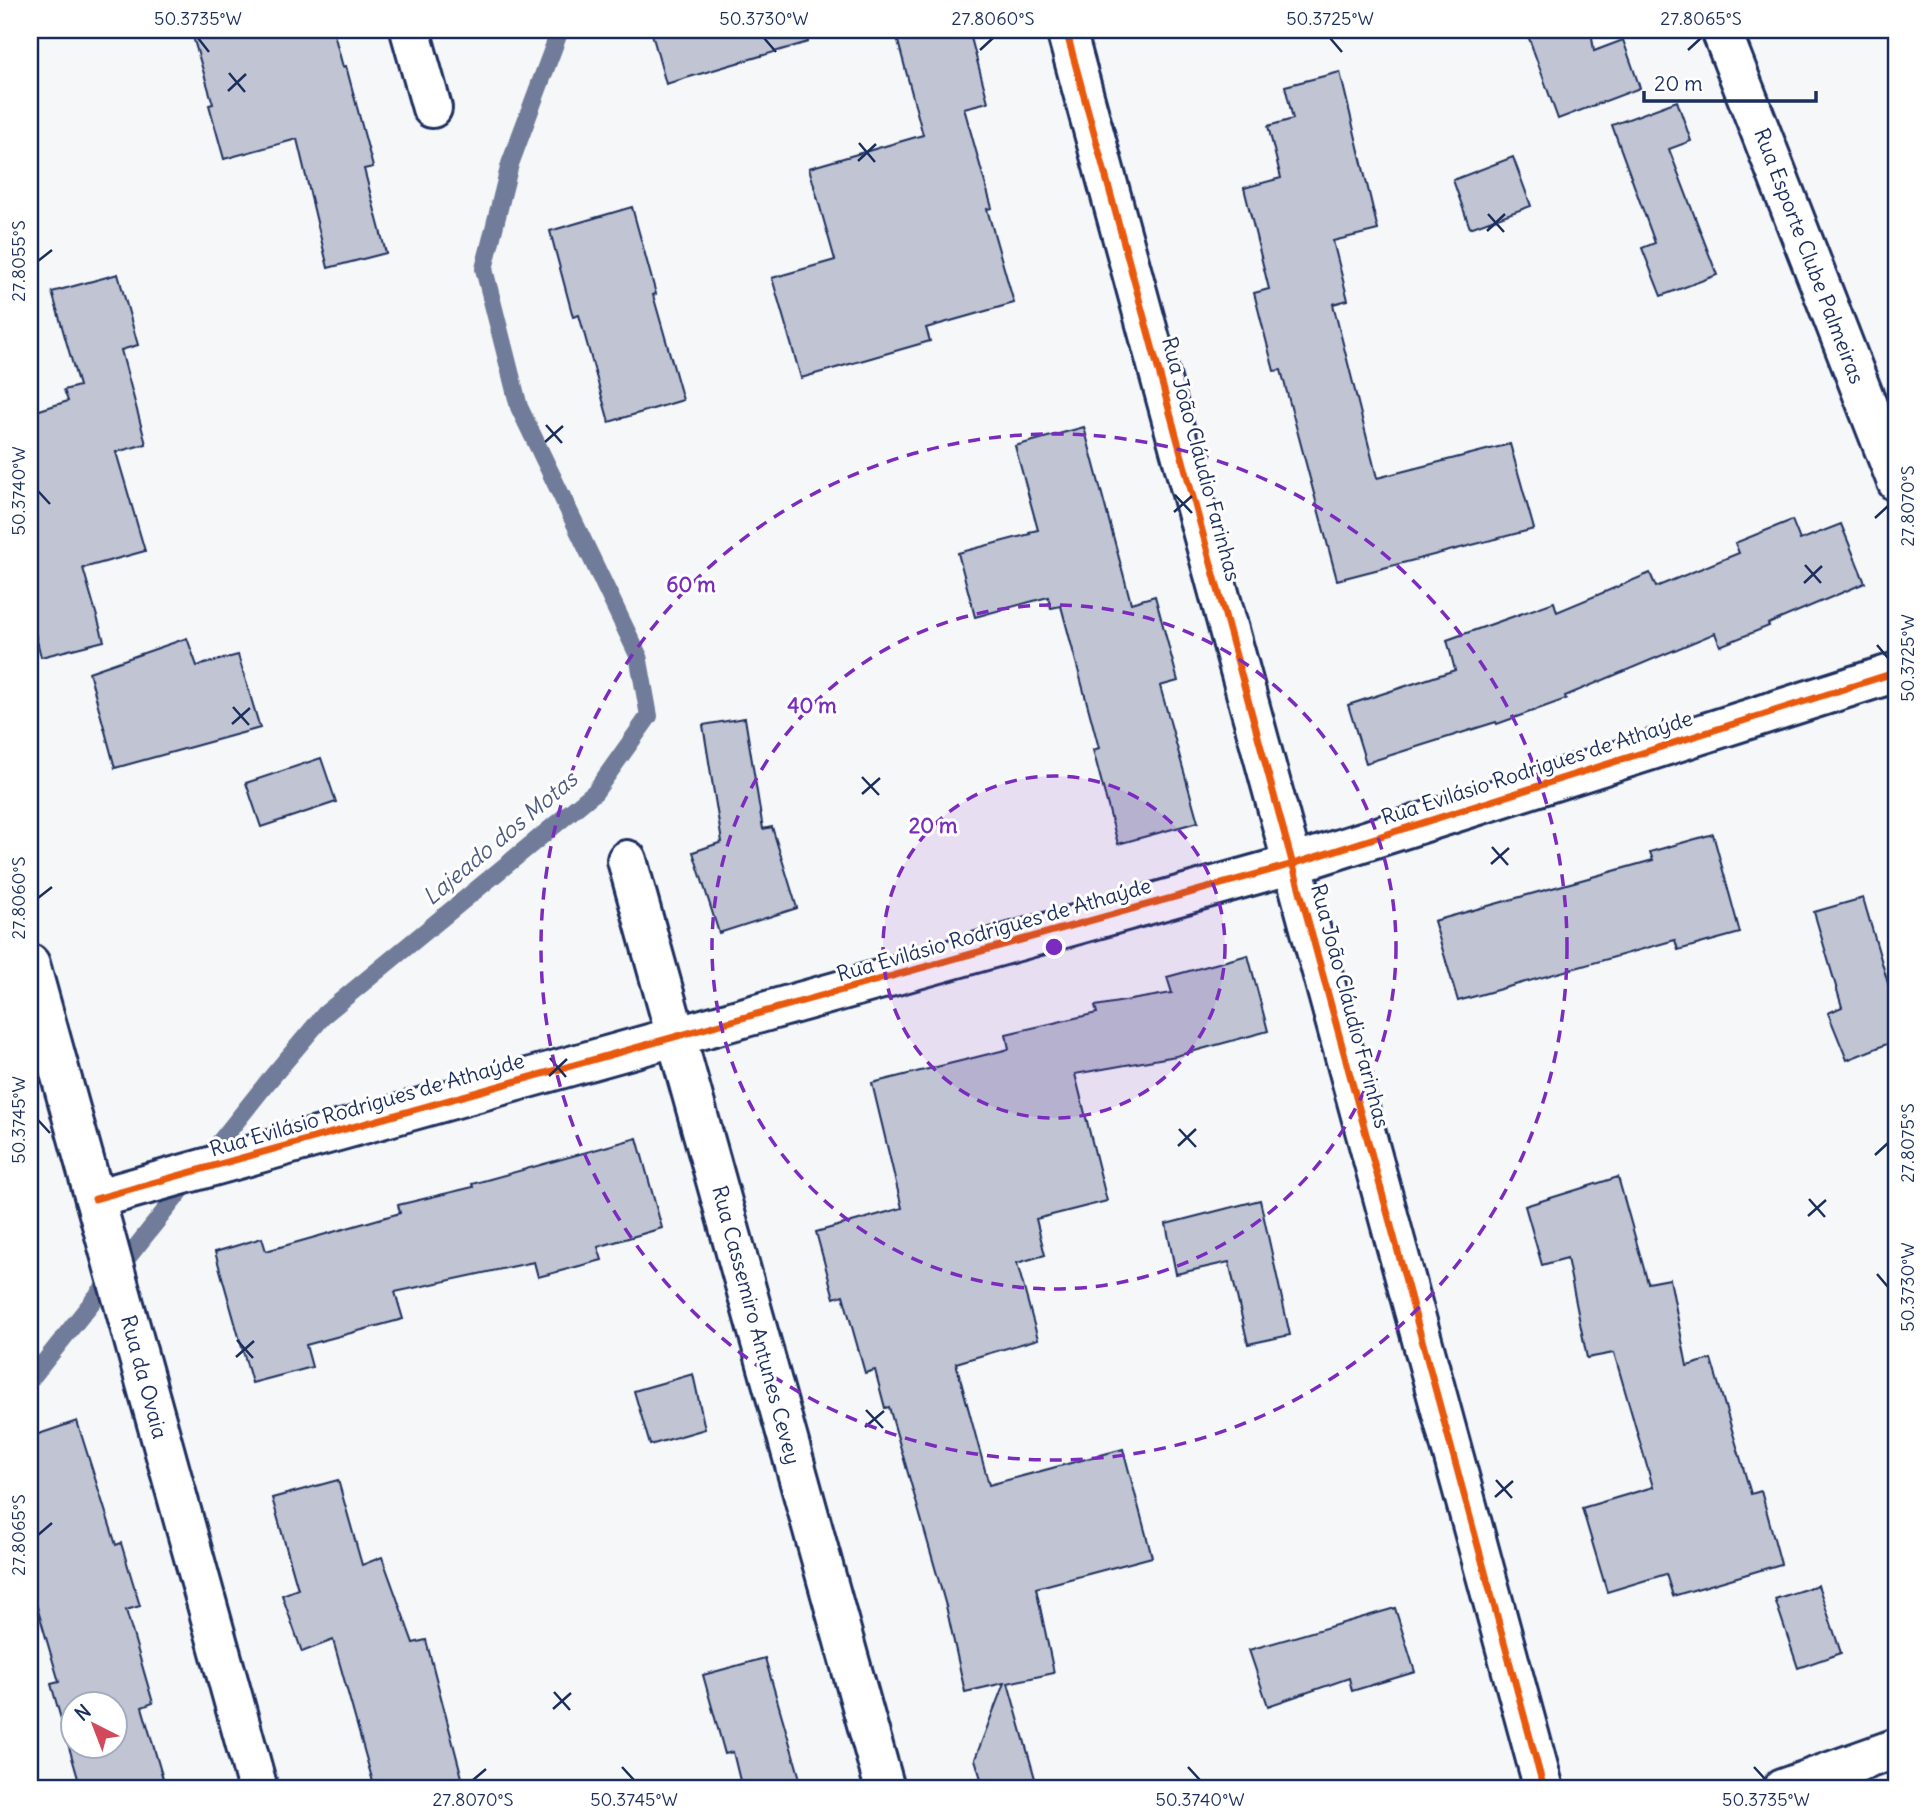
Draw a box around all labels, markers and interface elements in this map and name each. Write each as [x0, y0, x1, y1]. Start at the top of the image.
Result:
text: 50.3735°W [154, 7, 242, 30]
text: 50.3730°W [719, 7, 809, 30]
text: 27.8060°S [952, 7, 1034, 30]
text: 50.3725°W [1286, 7, 1374, 30]
text: 27.8065°S [1660, 7, 1742, 30]
scale bar [1644, 60, 1815, 104]
text: 20 m [1654, 70, 1703, 97]
street label: Rua Esporte Clube Palmeiras [1748, 124, 1871, 387]
text: 27.8055°S [7, 220, 30, 302]
street label: Rua João Cláudio Farinhas [1156, 334, 1247, 584]
text: 50.3740°W [7, 446, 30, 536]
text: 27.8070°S [1896, 465, 1919, 547]
text: 60 m [666, 571, 716, 598]
text: 50.3725°W [1896, 614, 1919, 702]
text: 40 m [787, 692, 837, 719]
street label: Rua Evilásio Rodrigues de Athaýde [1378, 704, 1696, 831]
water label: Lajeado dos Motas [416, 764, 584, 911]
text: 20 m [909, 812, 958, 839]
text: 27.8060°S [7, 857, 30, 939]
street label: Rua Evilásio Rodrigues de Athaýde [834, 872, 1154, 987]
street label: Rua João Cláudio Farinhas [1305, 881, 1396, 1131]
centre of rings [1042, 935, 1066, 959]
street label: Rua Evilásio Rodrigues de Athaýde [207, 1047, 527, 1162]
text: 50.3745°W [7, 1076, 30, 1164]
text: 27.8075°S [1896, 1103, 1919, 1183]
street label: Rua Cassemiro Antunes Cevey [706, 1182, 807, 1467]
text: 50.3730°W [1896, 1242, 1919, 1332]
street label: Rua da Ovaia [115, 1312, 174, 1442]
text: 27.8065°S [7, 1494, 30, 1576]
north arrow [60, 1689, 130, 1759]
text: N [70, 1699, 96, 1726]
text: 27.8070°S [432, 1788, 514, 1811]
text: 50.3745°W [590, 1788, 678, 1811]
text: 50.3740°W [1155, 1788, 1245, 1811]
text: 50.3735°W [1722, 1788, 1810, 1811]

